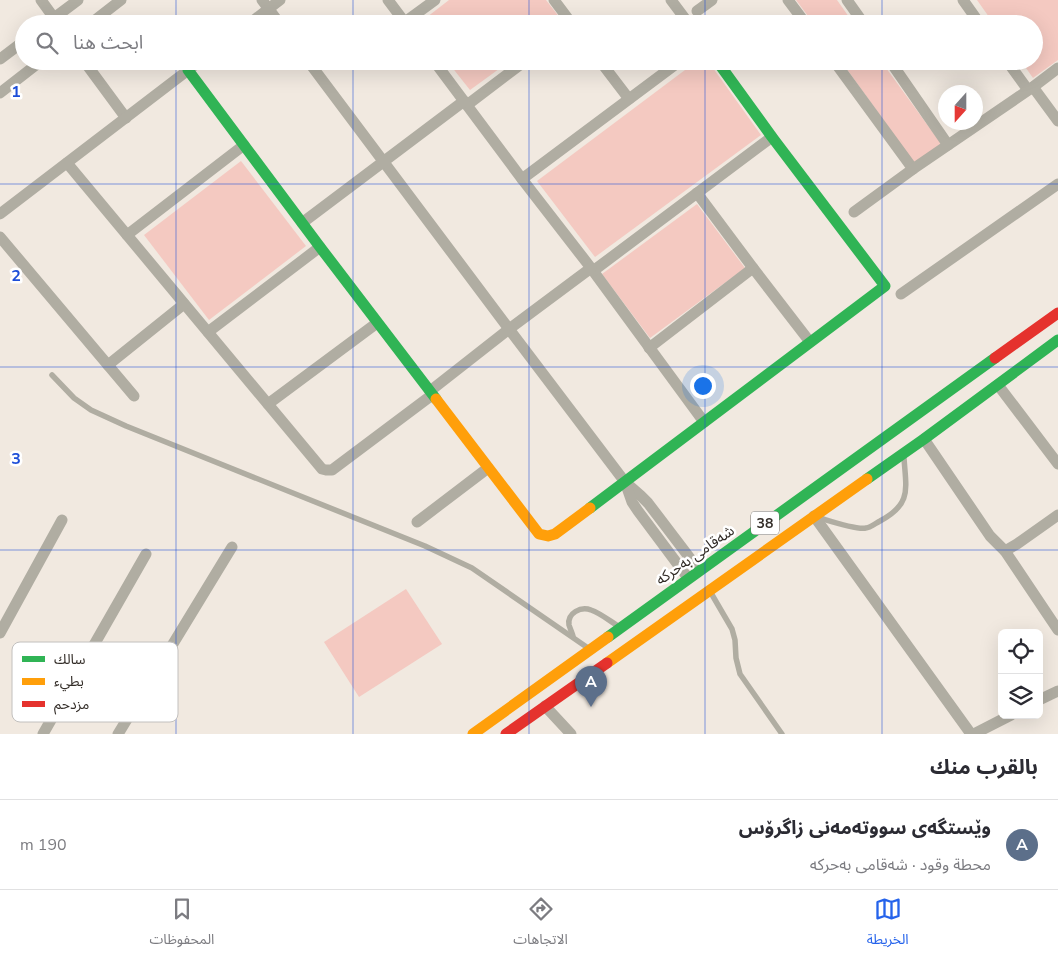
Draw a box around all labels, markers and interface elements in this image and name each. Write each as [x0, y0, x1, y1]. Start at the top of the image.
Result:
search box [15, 15, 1043, 70]
icon: search [33, 29, 61, 57]
text: ابحث هنا [73, 30, 143, 56]
text: 1 [11, 81, 21, 103]
north arrow [938, 85, 983, 130]
text: 2 [11, 265, 21, 287]
your location [690, 373, 716, 399]
text: 3 [11, 448, 21, 470]
road number: 38 [751, 512, 779, 534]
street label: شەقامی بەحرکە [652, 520, 739, 590]
map controls [998, 629, 1043, 719]
button: locate [998, 629, 1043, 674]
legend [12, 642, 178, 722]
text: سالك [54, 650, 86, 669]
pin: A [575, 666, 607, 707]
text: بطيء [54, 672, 84, 692]
button: layers [998, 674, 1043, 719]
text: مزدحم [54, 695, 89, 715]
text: بالقرب منك [930, 753, 1038, 781]
text: وێستگەی سووتەمەنی زاگرۆس [739, 815, 991, 841]
text: 190 m [20, 834, 67, 856]
text: A [1016, 834, 1028, 856]
text: محطة وقود · شەقامی بەحرکە [810, 854, 991, 876]
tab: المحفوظات [149, 895, 214, 954]
tab: الاتجاهات [513, 895, 568, 954]
tab: الخريطة [867, 895, 909, 954]

